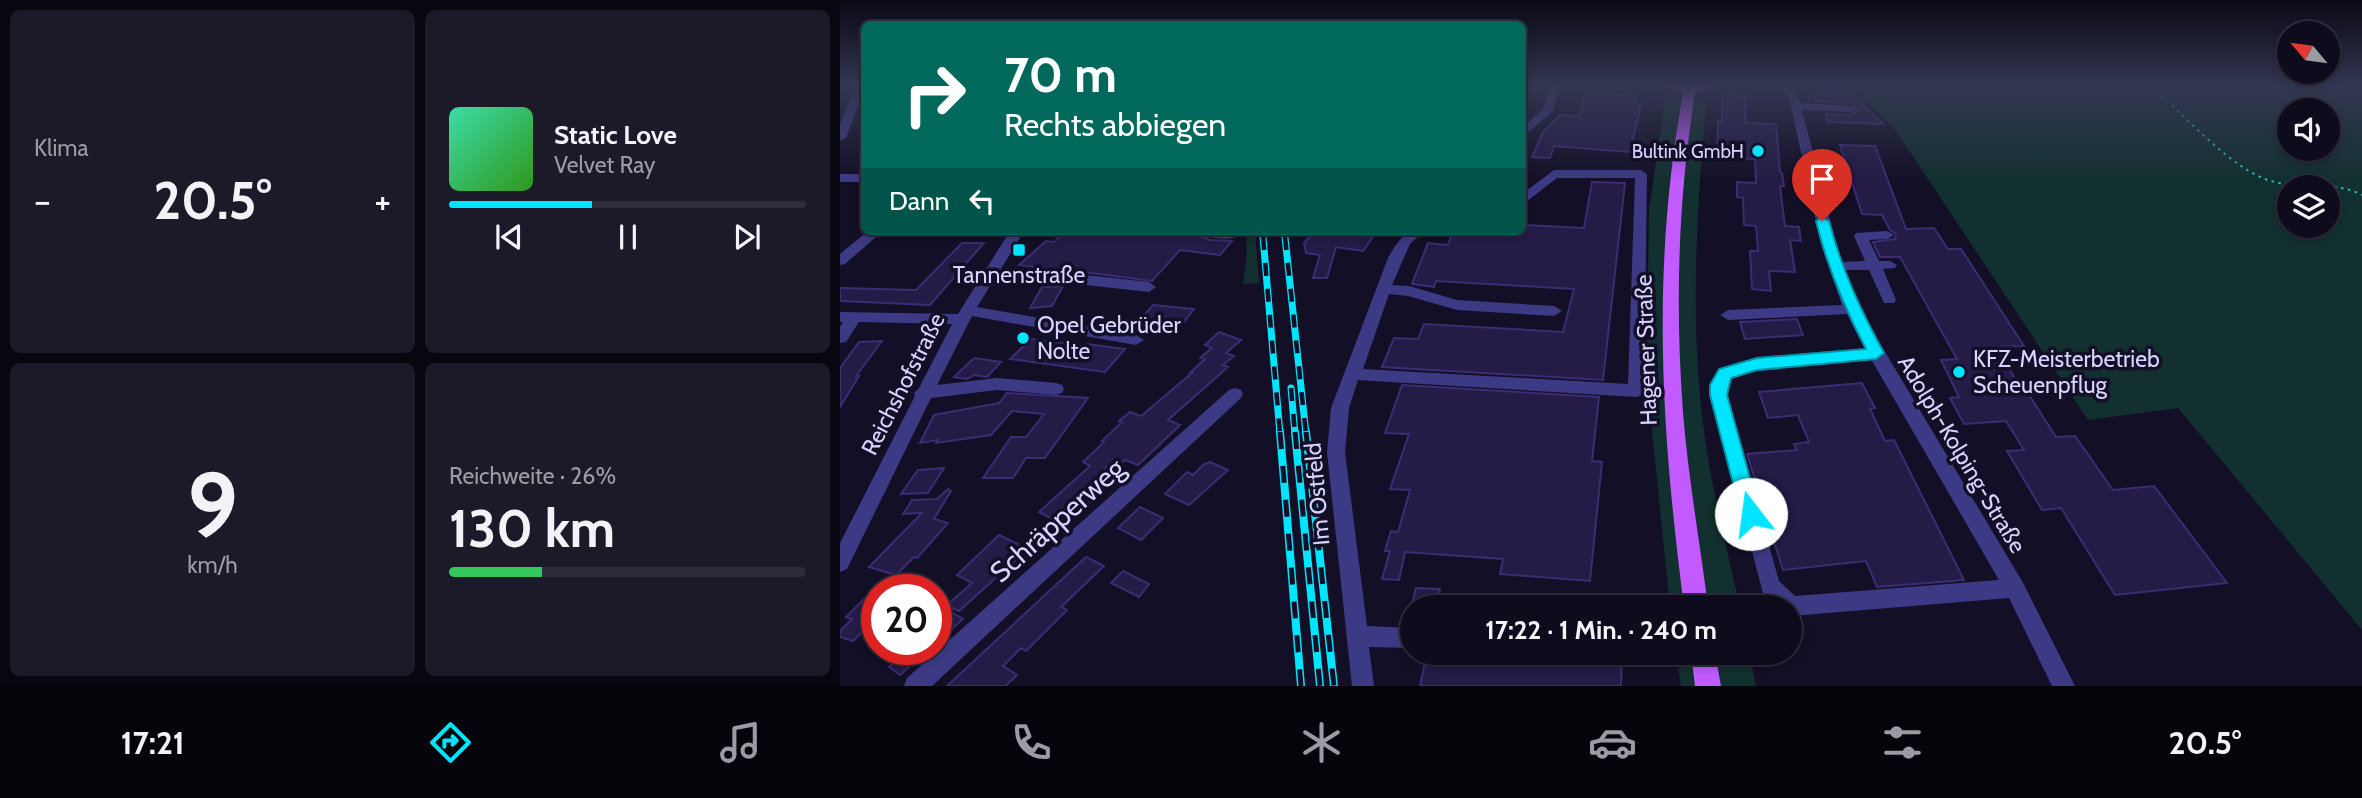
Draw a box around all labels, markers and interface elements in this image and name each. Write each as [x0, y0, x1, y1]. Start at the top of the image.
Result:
north arrow [2277, 21, 2340, 84]
map controls [2277, 21, 2340, 238]
text: 70 m [1004, 45, 1117, 104]
icon: right [889, 49, 980, 140]
button: sound [2277, 98, 2340, 161]
text: Rechts abbiegen [1004, 105, 1226, 144]
text: Static Love [554, 119, 677, 151]
text: Klima [34, 134, 89, 162]
place label: Bultink GmbH [1632, 140, 1744, 163]
marker: Bultink GmbH [1750, 143, 1766, 159]
pin [1792, 149, 1852, 221]
text: Velvet Ray [554, 151, 655, 179]
icon: arrive [1803, 160, 1841, 198]
text: 20.5° [153, 169, 272, 232]
button: layers [2277, 175, 2340, 238]
text: − [34, 177, 51, 224]
text: + [374, 177, 391, 224]
icon: left [963, 182, 1001, 220]
text: Dann [889, 185, 949, 217]
icon: previous [490, 218, 528, 256]
icon: pause [609, 218, 647, 256]
icon: next [728, 218, 766, 256]
marker: Tannenstraße [1011, 242, 1027, 258]
place label: Tannenstraße [953, 261, 1086, 289]
street label: Hagener Straße [1629, 274, 1663, 426]
street label: Reichshofstraße [855, 308, 951, 460]
place label: Opel Gebrüder Nolte [1037, 311, 1181, 365]
marker: Opel Gebrüder Nolte [1015, 330, 1031, 346]
place label: KFZ-Meisterbetrieb Scheuenpflug [1973, 345, 2160, 399]
street label: Adolph-Kolping-Straße [1892, 350, 2032, 558]
marker: KFZ-Meisterbetrieb Scheuenpflug [1951, 364, 1967, 380]
street label: Im Ostfeld [1299, 441, 1335, 547]
text: 9 [187, 450, 238, 561]
street label: Schräpperweg [983, 450, 1132, 589]
text: Reichweite · 26% [449, 462, 616, 490]
position arrow [1714, 477, 1788, 551]
text: 130 km [449, 497, 615, 560]
text: km/h [187, 551, 238, 579]
speed limit sign: 20 [861, 574, 952, 665]
text: 17:22 · 1 Min. · 240 m [1485, 614, 1717, 646]
icon: directions [426, 718, 475, 767]
icon: music [716, 718, 765, 767]
icon: phone [1007, 718, 1056, 767]
icon: climate [1297, 718, 1346, 767]
icon: car [1588, 718, 1637, 767]
icon: filters [1878, 718, 1927, 767]
text: 17:21 [121, 723, 185, 762]
text: 20.5° [2169, 723, 2241, 762]

